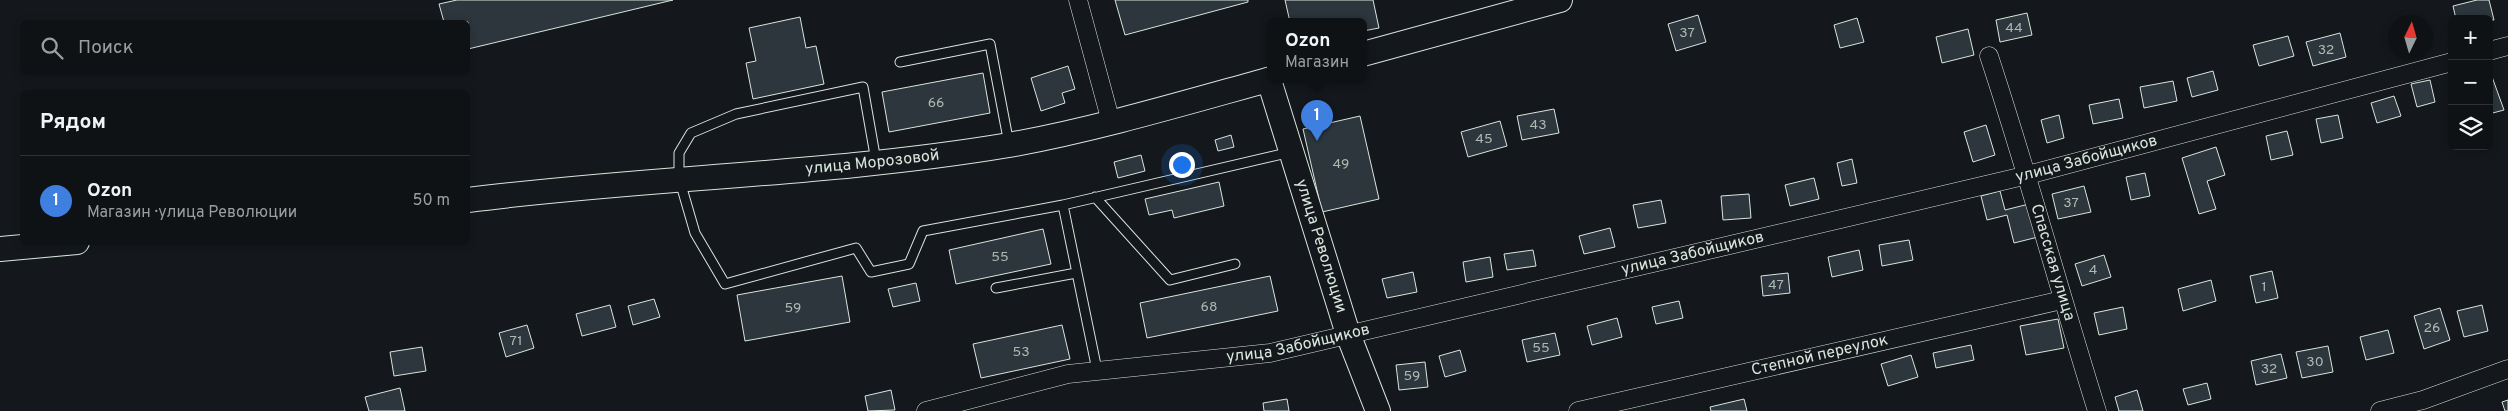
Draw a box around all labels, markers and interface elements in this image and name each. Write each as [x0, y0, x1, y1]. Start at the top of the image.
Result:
north arrow [2388, 15, 2433, 60]
map controls [2448, 15, 2493, 150]
button: + [2448, 15, 2493, 60]
popup [1267, 18, 1367, 83]
search box [20, 20, 470, 75]
house number: 44 [2005, 20, 2023, 37]
house number: 37 [1679, 25, 1695, 42]
text: Ozon [1285, 29, 1330, 53]
icon: search [38, 34, 66, 62]
text: Поиск [78, 36, 134, 60]
house number: 32 [2318, 42, 2334, 59]
text: Магазин [1285, 53, 1349, 73]
button: − [2448, 60, 2493, 105]
house number: 66 [928, 95, 944, 112]
pin: 1 [1301, 100, 1333, 141]
button: layers [2448, 105, 2493, 150]
text: Рядом [40, 109, 106, 136]
house number: 43 [1529, 117, 1547, 134]
house number: 45 [1475, 131, 1493, 148]
street label: улица Забойщиков [2013, 131, 2160, 188]
street label: улица Морозовой [804, 145, 941, 180]
your location [1169, 152, 1195, 178]
house number: 49 [1333, 156, 1349, 173]
street label: улица Революции [1290, 177, 1351, 315]
text: Ozon [87, 179, 132, 203]
text: 1 [53, 191, 59, 211]
text: 50 m [413, 191, 450, 211]
house number: 37 [2063, 195, 2079, 212]
street label: Спасская улица [2026, 202, 2079, 323]
text: Магазин · улица Революции [87, 203, 297, 223]
street label: улица Забойщиков [1619, 227, 1766, 280]
house number: 55 [991, 249, 1009, 266]
house number: 4 [2089, 262, 2097, 279]
house number: 47 [1768, 277, 1784, 294]
house number: 1 [2261, 279, 2267, 296]
house number: 68 [1201, 299, 1217, 316]
house number: 59 [785, 300, 801, 317]
street label: улица Забойщиков [1225, 320, 1372, 367]
house number: 26 [2424, 320, 2440, 337]
street label: Степной переулок [1749, 330, 1890, 381]
house number: 71 [510, 333, 522, 350]
house number: 55 [1532, 340, 1550, 357]
house number: 53 [1012, 344, 1030, 361]
house number: 30 [2306, 354, 2324, 371]
house number: 32 [2261, 361, 2277, 378]
house number: 59 [1404, 368, 1420, 385]

